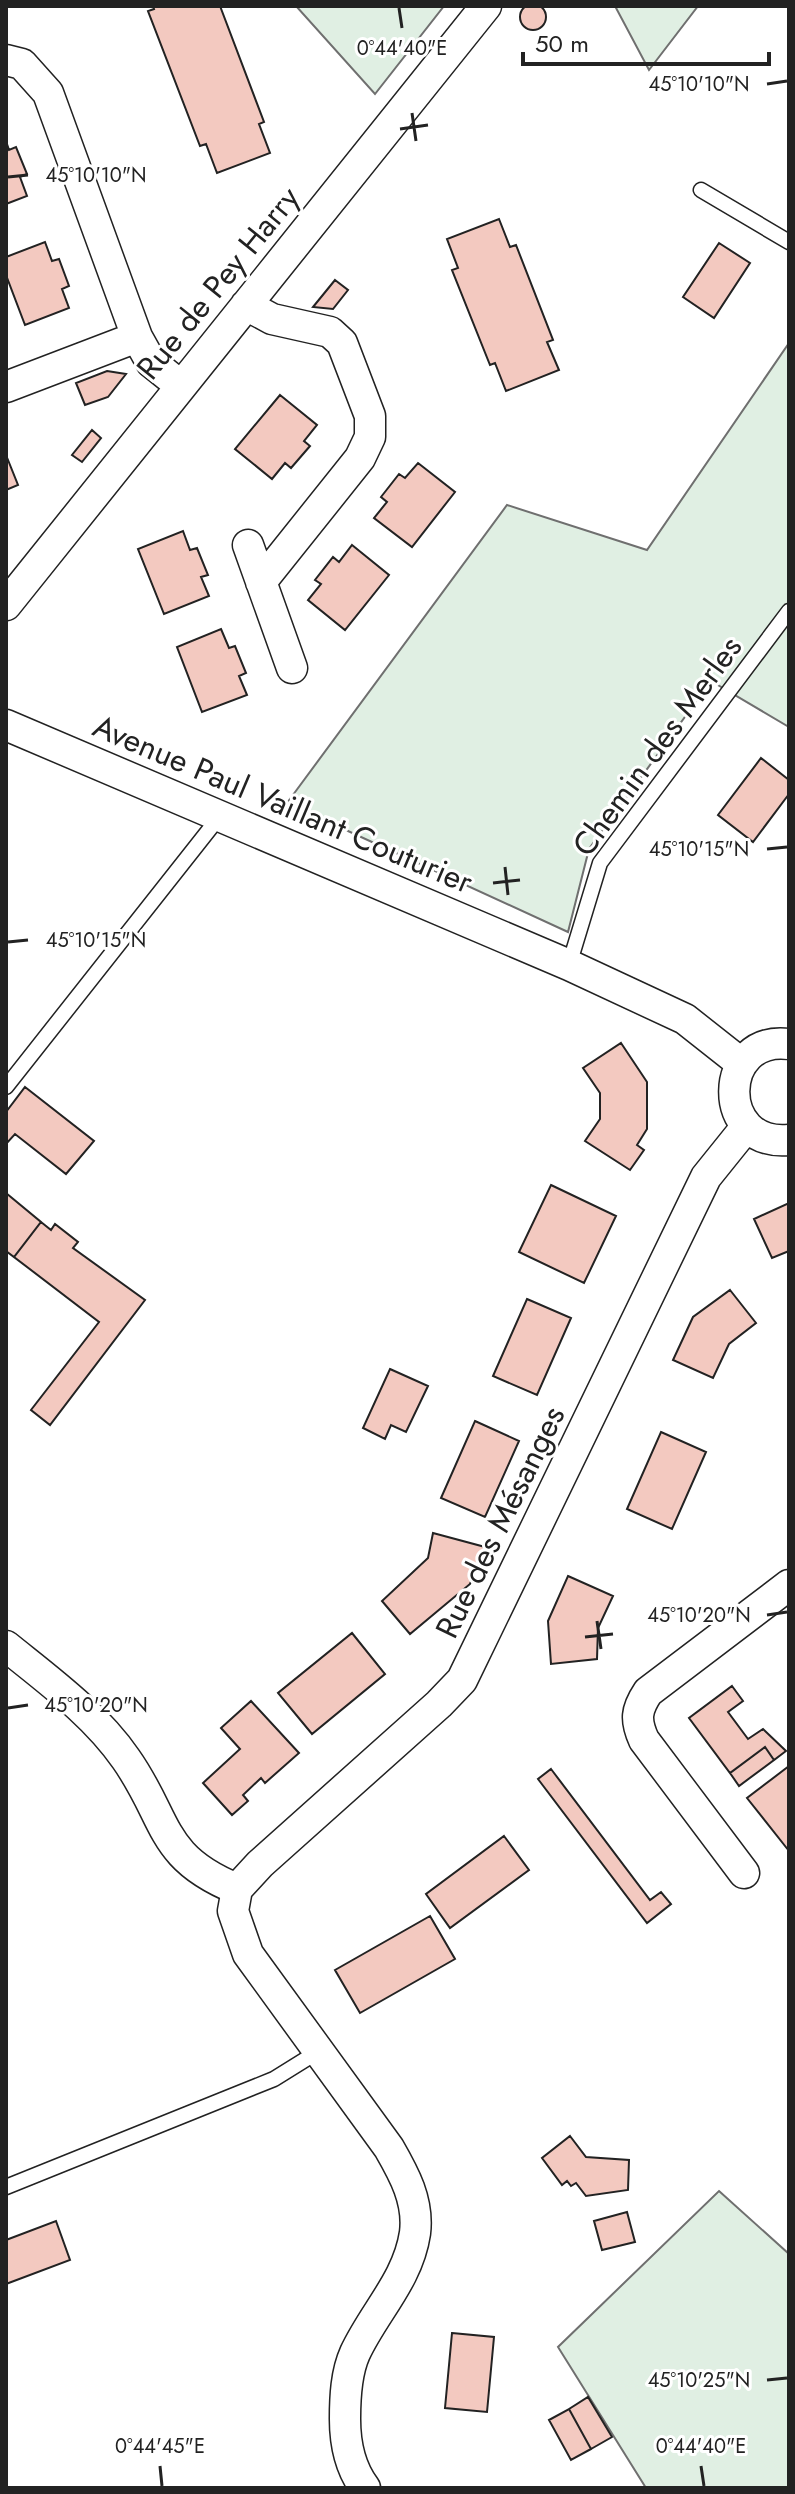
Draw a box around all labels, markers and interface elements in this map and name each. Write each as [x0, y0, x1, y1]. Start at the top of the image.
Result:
scale bar [523, 16, 769, 66]
text: 50 m [535, 26, 589, 61]
text: 0°44'40"E [357, 34, 447, 63]
text: 45°10'10"N [649, 70, 750, 99]
text: 45°10'10"N [46, 161, 147, 190]
street label: Rue de Pey Harry [126, 176, 311, 389]
street label: Chemin des Merles [561, 626, 753, 866]
street label: Avenue Paul Vaillant Couturier [86, 703, 480, 905]
text: 45°10'15"N [649, 835, 749, 864]
text: 45°10'15"N [46, 926, 146, 955]
street label: Rue des Mésanges [424, 1398, 576, 1646]
text: 45°10'20"N [647, 1601, 751, 1630]
text: 45°10'20"N [44, 1691, 148, 1720]
text: 45°10'25"N [648, 2366, 750, 2395]
text: 0°44'45"E [115, 2432, 205, 2461]
text: 0°44'40"E [656, 2432, 746, 2461]

